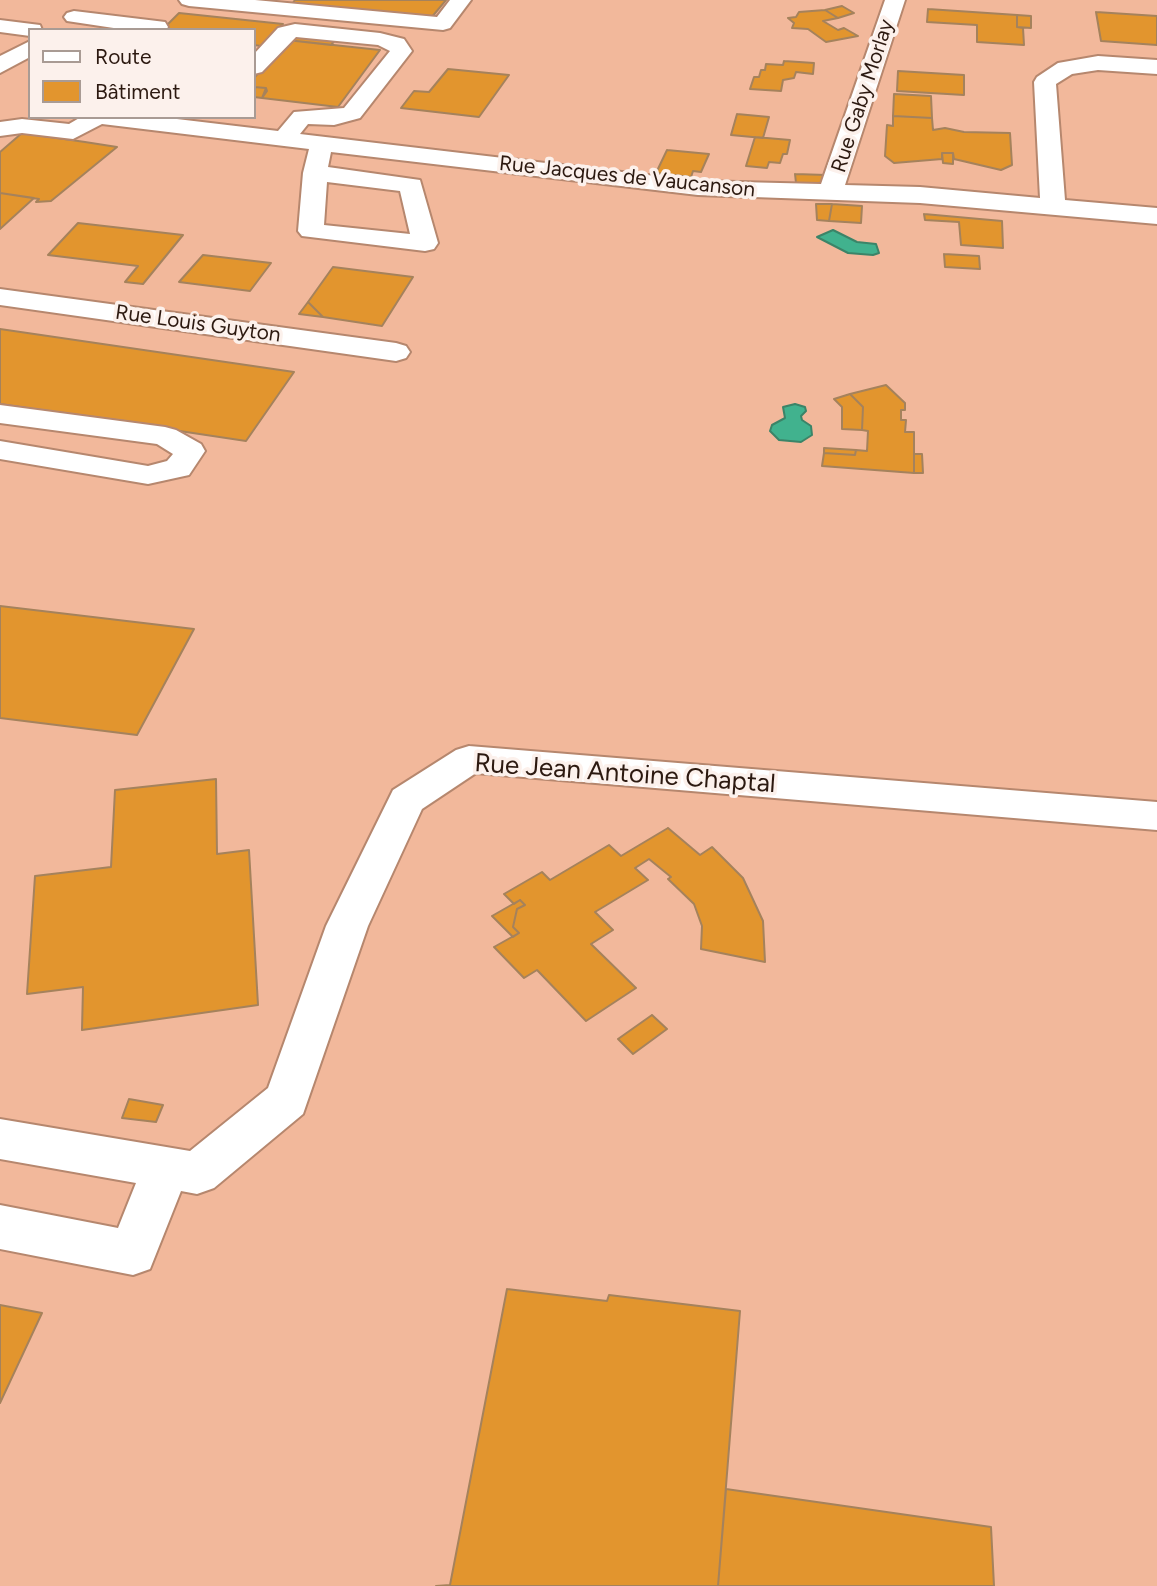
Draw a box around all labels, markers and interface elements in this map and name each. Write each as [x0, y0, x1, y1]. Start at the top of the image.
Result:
street label: Rue Gaby Morlay [826, 16, 900, 176]
legend [28, 28, 256, 119]
text: Route [95, 44, 151, 69]
text: Bâtiment [95, 79, 180, 104]
street label: Rue Jacques de Vaucanson [498, 151, 756, 203]
street label: Rue Louis Guyton [114, 300, 282, 348]
street label: Rue Jean Antoine Chaptal [473, 748, 777, 800]

